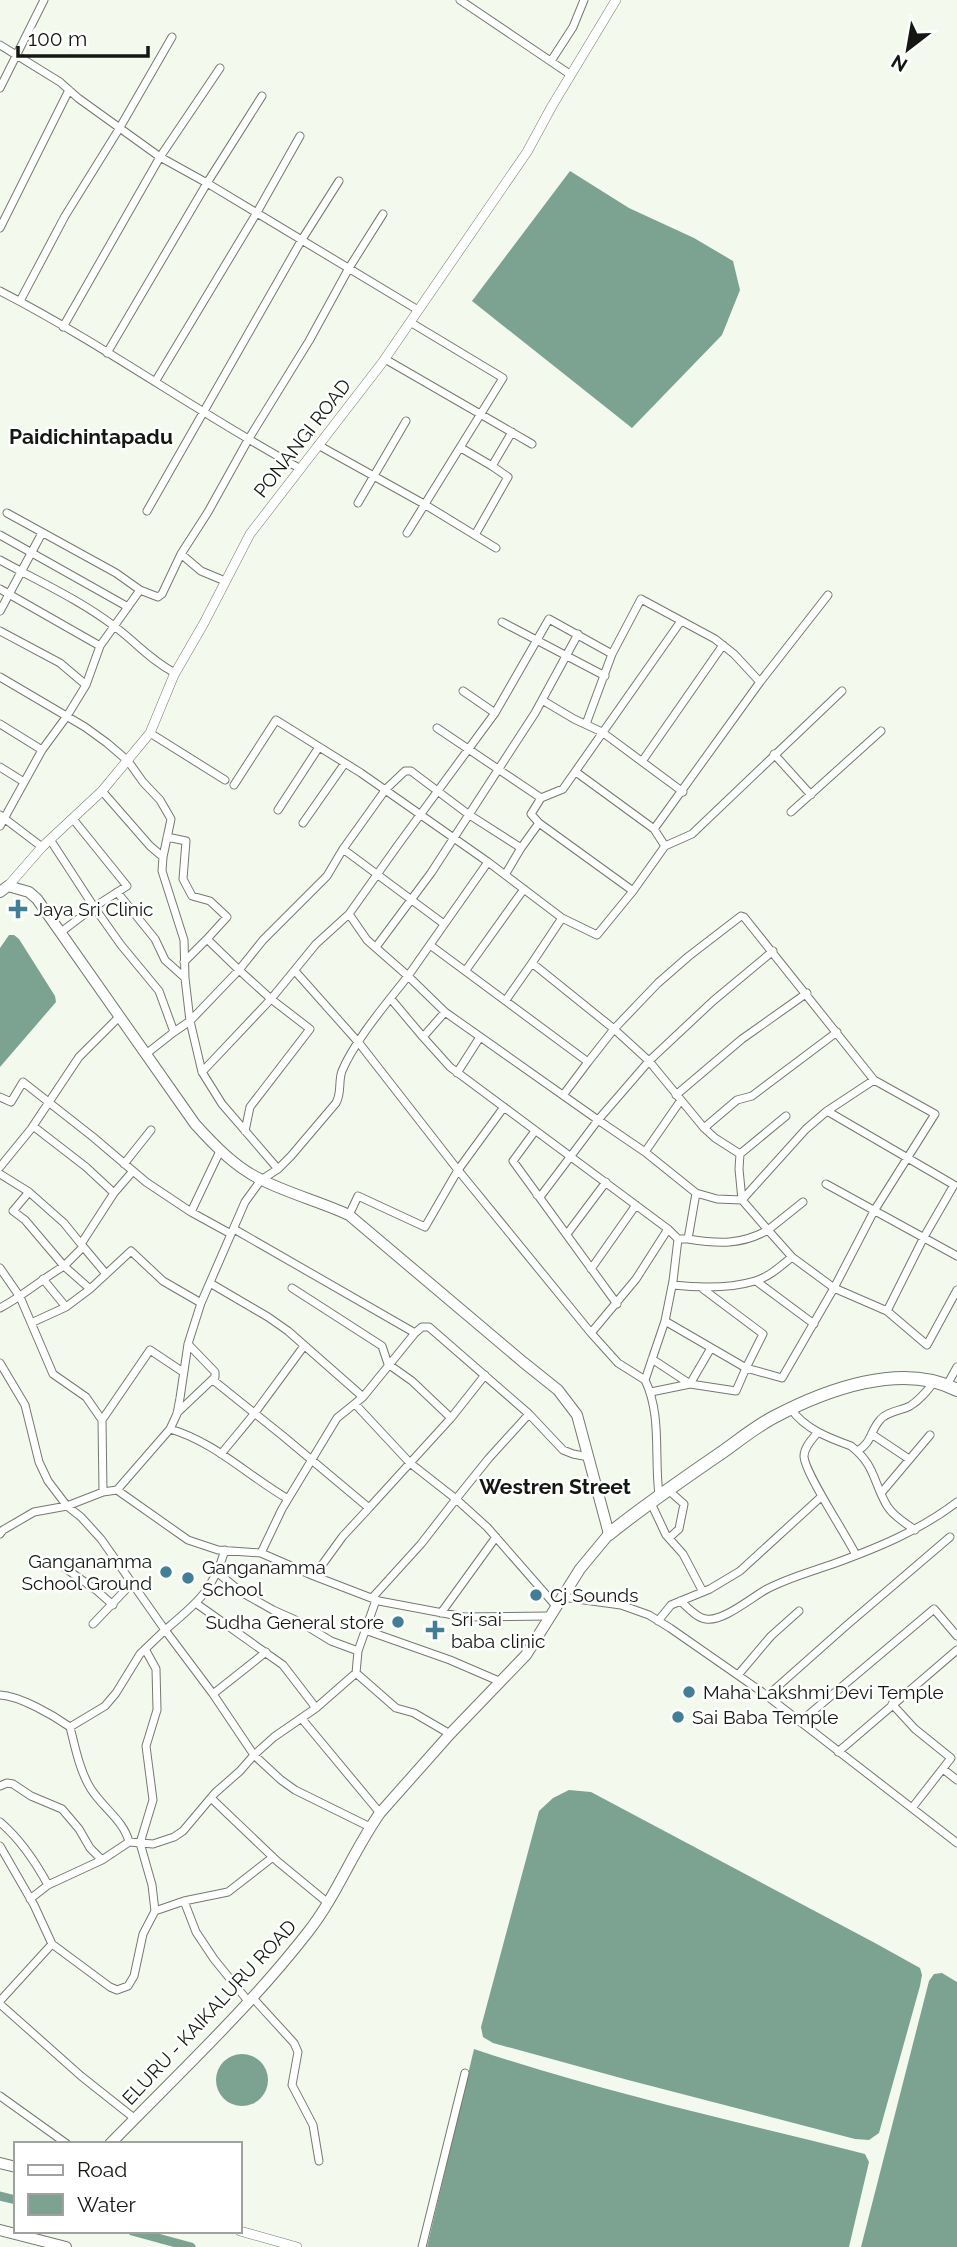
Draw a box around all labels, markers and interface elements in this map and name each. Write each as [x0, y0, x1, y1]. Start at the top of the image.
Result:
scale bar [18, 14, 147, 58]
north arrow [873, 14, 943, 84]
text: 100 m [28, 26, 87, 51]
text: N [887, 50, 911, 77]
street label: PONANGI ROAD [249, 374, 355, 502]
district label: Paidichintapadu [9, 424, 173, 449]
place label: Jaya Sri Clinic [34, 898, 153, 920]
marker: Jaya Sri Clinic [8, 899, 28, 919]
district label: Westren Street [479, 1474, 631, 1499]
place label: Ganganamma School Ground [21, 1550, 152, 1594]
place label: Ganganamma School [202, 1556, 326, 1600]
marker: Ganganamma School Ground [158, 1564, 174, 1580]
marker: Ganganamma School [180, 1570, 196, 1586]
place label: Cj Sounds [550, 1584, 638, 1606]
marker: Cj Sounds [528, 1587, 544, 1603]
place label: Sri sai baba clinic [451, 1608, 545, 1652]
place label: Sudha General store [205, 1611, 384, 1633]
marker: Sudha General store [390, 1614, 406, 1630]
marker: Sri sai baba clinic [425, 1620, 445, 1640]
place label: Maha Lakshmi Devi Temple [703, 1681, 944, 1703]
marker: Maha Lakshmi Devi Temple [681, 1684, 697, 1700]
place label: Sai Baba Temple [692, 1706, 838, 1728]
marker: Sai Baba Temple [670, 1709, 686, 1725]
street label: ELURU - KAIKALURU ROAD [117, 1915, 301, 2109]
legend [14, 2142, 242, 2233]
text: Road [77, 2157, 127, 2182]
text: Water [77, 2192, 136, 2217]

